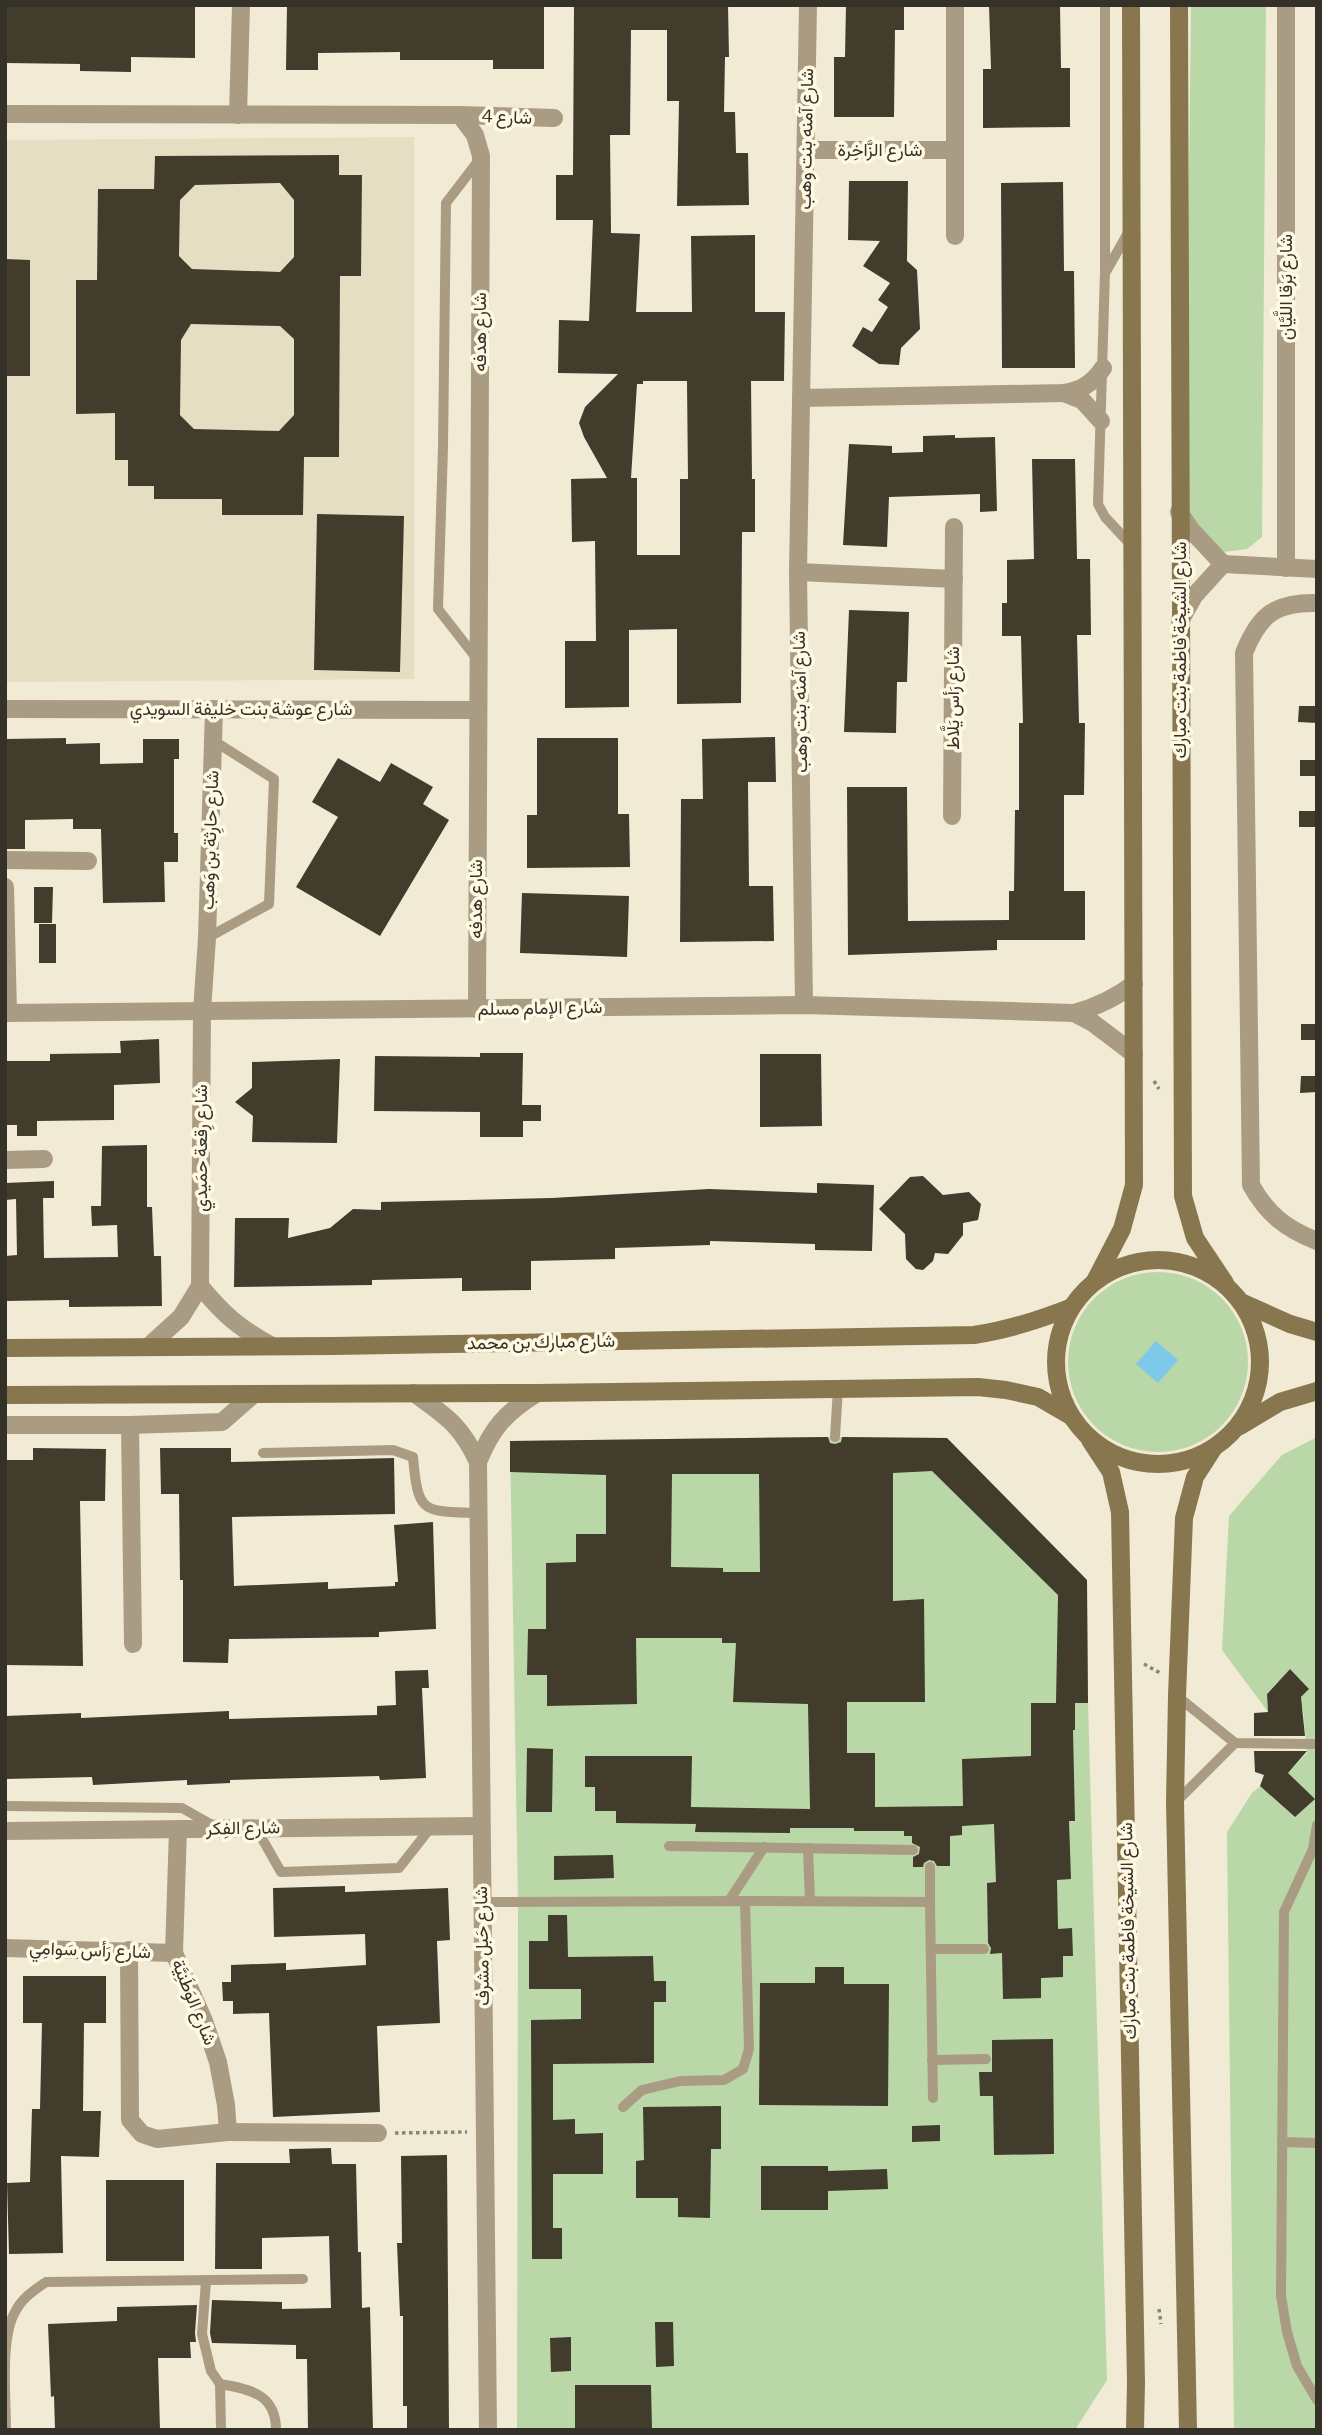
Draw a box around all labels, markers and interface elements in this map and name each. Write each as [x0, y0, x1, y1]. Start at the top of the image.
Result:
street label: شارع آمنه بنت وهب [794, 68, 819, 210]
street label: شارع 4 [481, 105, 533, 130]
street label: شارع الزَّاخِرة [837, 139, 923, 162]
street label: شارع بَرقا اللَّيَّان [1272, 234, 1298, 340]
street label: شارع هدفه [469, 292, 492, 372]
street label: شارع الشيخة فاطمة بنت مبارك [1169, 541, 1192, 759]
street label: شارع آمنه بنت وهب [788, 631, 813, 773]
street label: شارع رَأس يَلَّاط [939, 646, 965, 750]
street label: شارع عوشة بنت خليفة السويدي [130, 698, 352, 724]
street label: شارع حارِثة بن وَهب [197, 770, 227, 910]
street label: شارع هدفه [465, 859, 488, 939]
street label: شارع الإمام مسلم [477, 996, 603, 1021]
street label: شارع رِقعة حمَيدي [190, 1084, 216, 1212]
street label: شارع مبارك بن محمد [467, 1330, 615, 1355]
street label: شارع الفِكر [205, 1816, 280, 1841]
street label: شارع الشيخة فاطمة بنت مبارك [1115, 1822, 1142, 2040]
street label: شارع حَبل مشرف [470, 1886, 495, 2006]
street label: شارع رَأس سَوامِي [29, 1937, 151, 1967]
street label: شارع الوَطَنِيَّة [166, 1956, 221, 2049]

